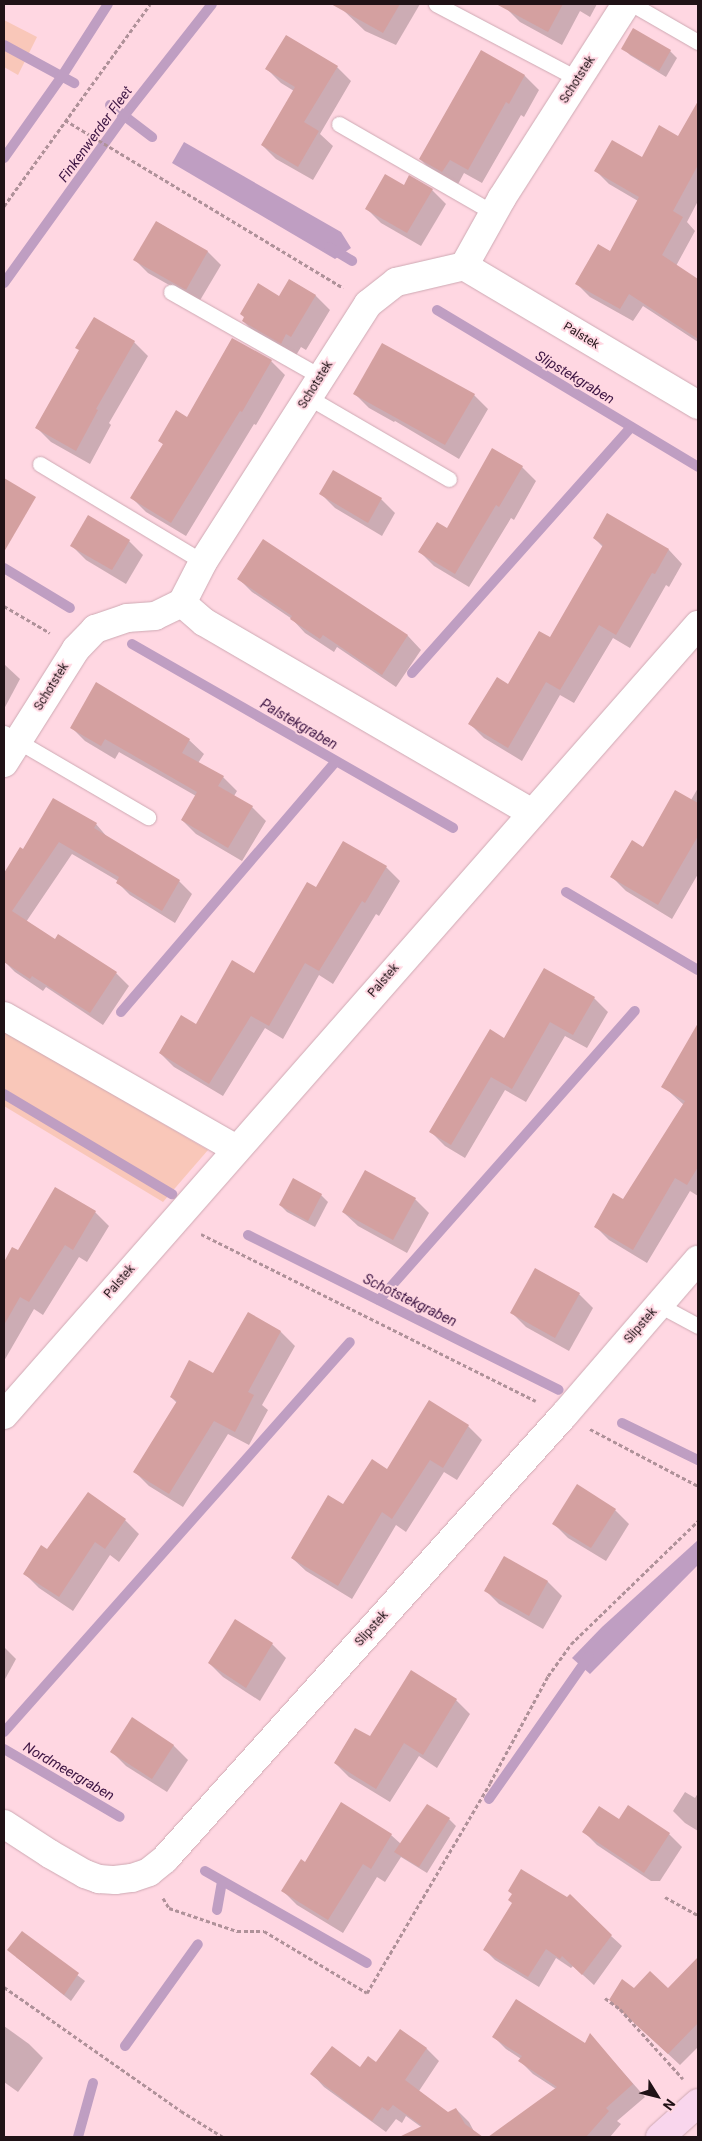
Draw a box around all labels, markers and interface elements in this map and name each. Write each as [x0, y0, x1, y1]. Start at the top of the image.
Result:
street label: Schotstek [557, 54, 599, 106]
water label: Finkenwerder Fleet [55, 83, 135, 185]
street label: Palstek [560, 320, 602, 352]
water label: Slipstekgraben [532, 347, 618, 407]
street label: Schotstek [296, 359, 336, 411]
street label: Schotstek [32, 661, 72, 713]
water label: Palstekgraben [257, 695, 341, 753]
street label: Palstek [366, 961, 402, 1001]
street label: Palstek [102, 1262, 138, 1302]
water label: Schotstekgraben [361, 1270, 459, 1330]
street label: Slipstek [622, 1305, 660, 1347]
street label: Slipstek [353, 1608, 391, 1650]
water label: Nordmeergraben [21, 1738, 117, 1804]
north arrow [632, 2071, 682, 2121]
text: N [660, 2096, 679, 2114]

